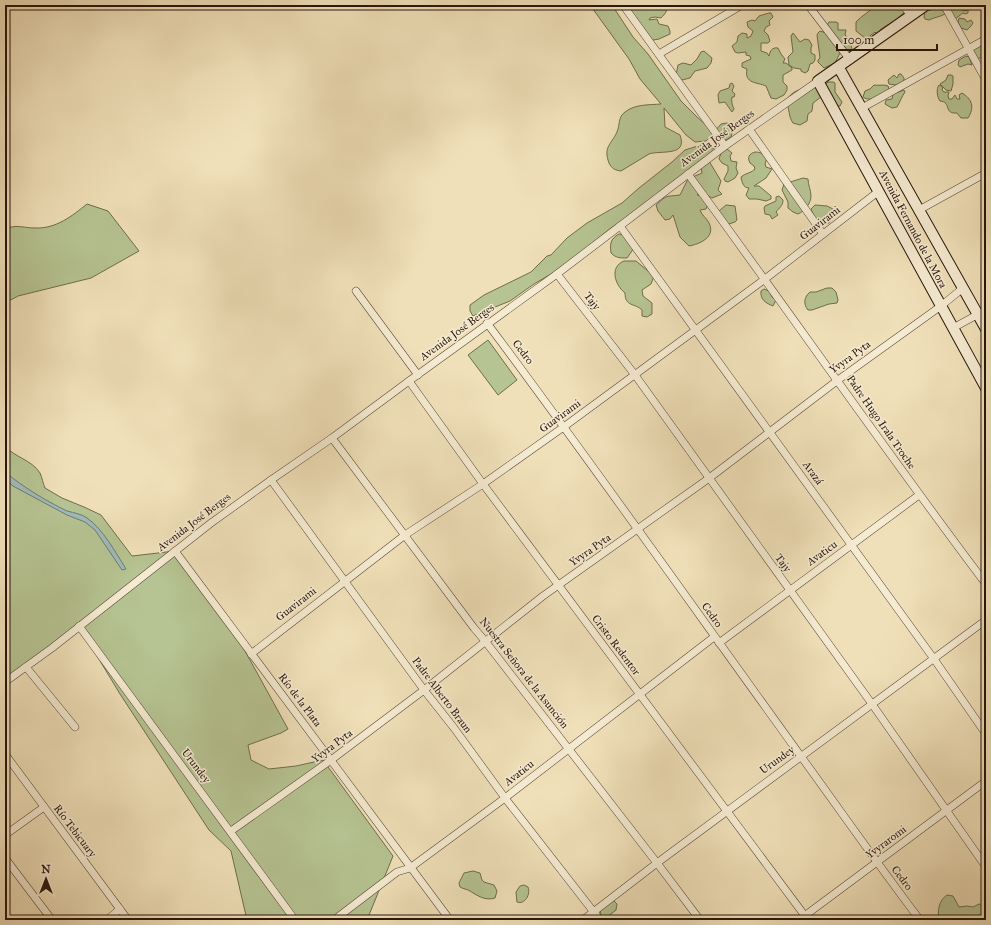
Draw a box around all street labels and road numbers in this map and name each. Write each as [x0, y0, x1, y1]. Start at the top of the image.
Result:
street label: Avenida José Berges [677, 107, 757, 171]
street label: Avenida Fernando de la Mora [876, 167, 950, 291]
street label: Guavirami [797, 203, 843, 243]
street label: Tajy [581, 289, 604, 313]
street label: Avenida José Berges [417, 301, 497, 365]
street label: Cedro [510, 337, 537, 367]
street label: Yvyra Pyta [827, 338, 873, 376]
street label: Padre Hugo Irala Troche [844, 373, 919, 472]
street label: Guavirami [537, 397, 583, 435]
street label: Arazá [800, 458, 826, 488]
street label: Avenida José Berges [154, 490, 234, 555]
street label: Yvyra Pyta [567, 531, 614, 569]
street label: Avaticu [804, 538, 840, 569]
street label: Tajy [772, 551, 794, 575]
street label: Guavirami [273, 584, 319, 624]
street label: Cedro [699, 600, 725, 630]
street label: Cristo Redentor [589, 612, 644, 679]
street label: Nuestra Señora de la Asunción [477, 615, 571, 731]
street label: Padre Alberto Braun [409, 655, 475, 735]
street label: Río de la Plata [276, 671, 325, 730]
street label: Yvyra Pyta [309, 726, 355, 766]
street label: Urundey [757, 743, 798, 777]
street label: Urundey [179, 746, 214, 786]
street label: Avaticu [501, 757, 537, 789]
street label: Río Tebicuary [51, 802, 100, 861]
street label: Yvyraromi [863, 823, 909, 861]
street label: Cedro [889, 863, 916, 893]

